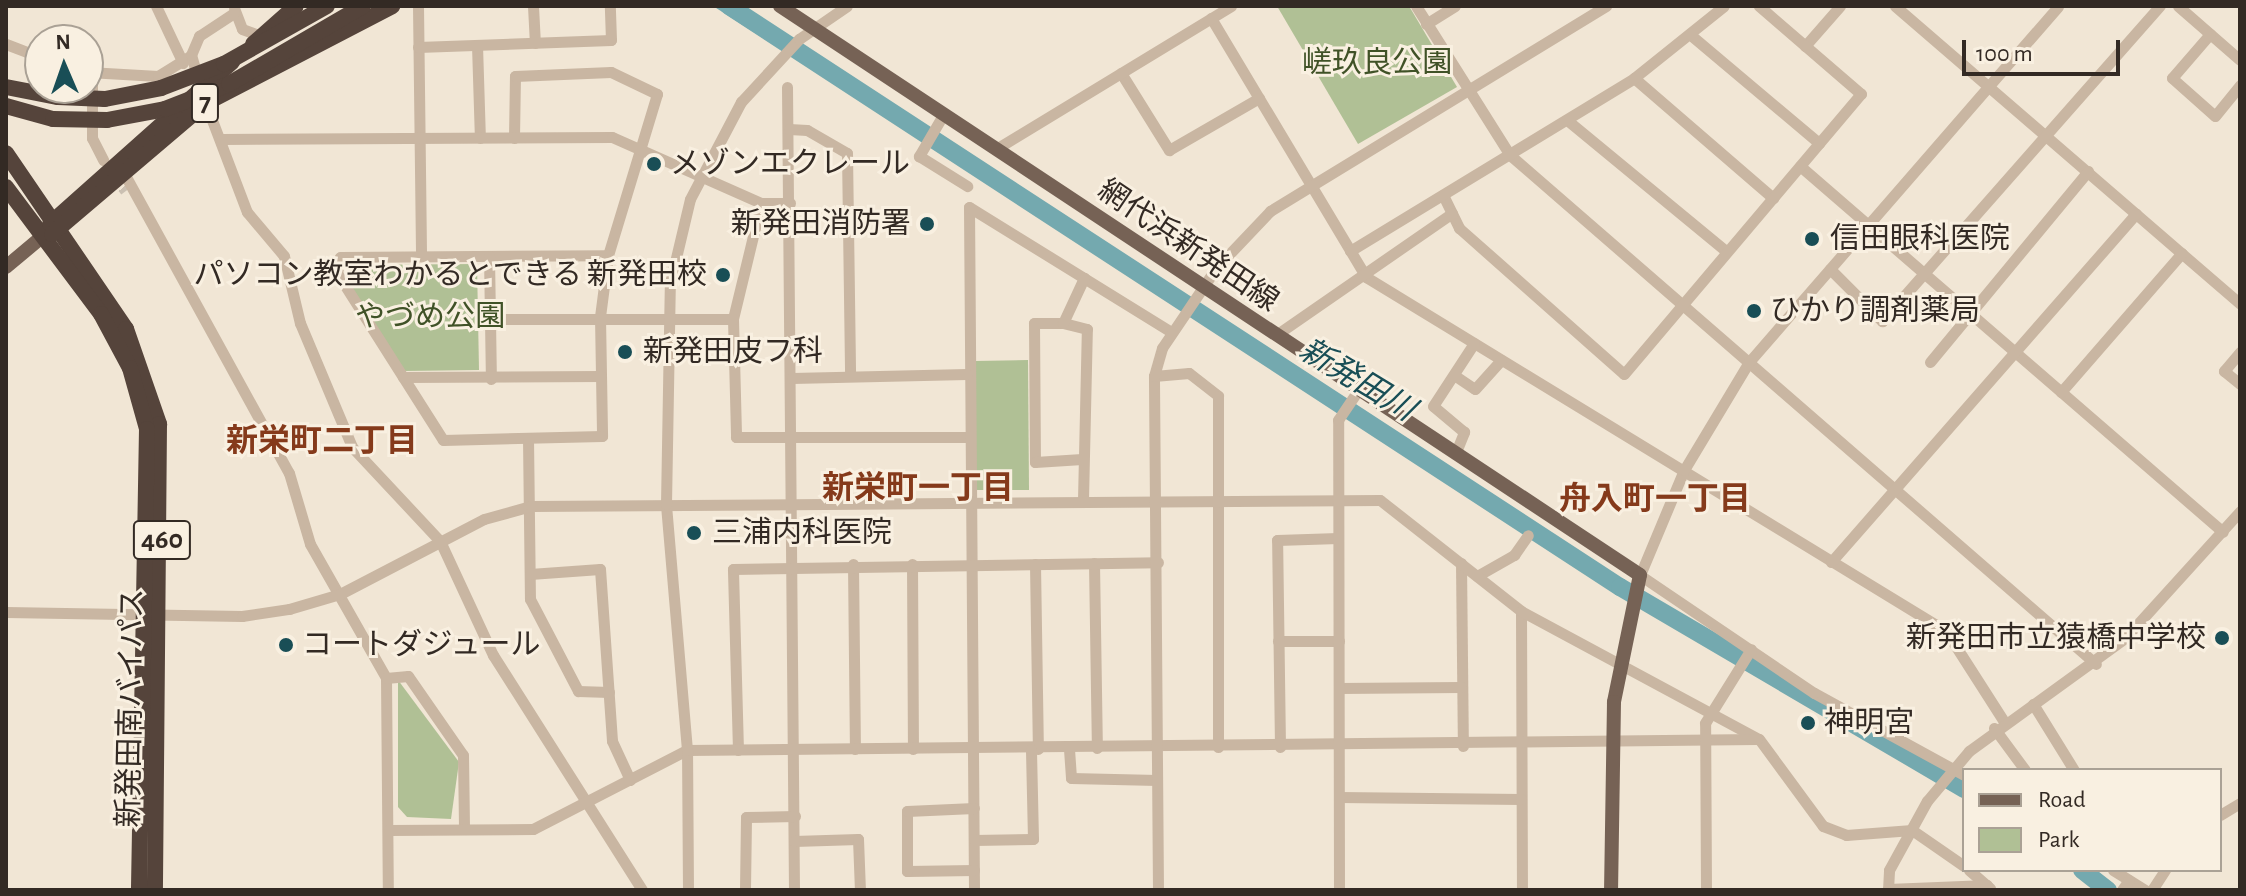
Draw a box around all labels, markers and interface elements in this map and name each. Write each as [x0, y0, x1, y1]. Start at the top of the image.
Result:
north arrow [24, 24, 104, 104]
scale bar [1966, 24, 2124, 74]
text: N [55, 31, 71, 53]
text: 100 m [1976, 42, 2033, 66]
park label: 嵯玖良公園 [1302, 45, 1452, 81]
road number: 7 [189, 79, 221, 127]
place label: メゾンエクレール [670, 146, 910, 182]
marker: メゾンエクレール [645, 155, 663, 173]
street label: 網代浜新発田線 [1091, 172, 1285, 320]
place label: 新発田消防署 [731, 206, 911, 242]
marker: 新発田消防署 [918, 215, 936, 233]
place label: 信田眼科医院 [1830, 221, 2010, 257]
marker: 信田眼科医院 [1801, 228, 1823, 250]
place label: パソコン教室わかるとできる 新発田校 [192, 257, 707, 293]
marker: パソコン教室わかるとできる 新発田校 [714, 266, 732, 284]
place label: ひかり調剤薬局 [1770, 293, 1980, 329]
park label: やづめ公園 [355, 299, 505, 335]
marker: ひかり調剤薬局 [1745, 302, 1763, 320]
water label: 新発田川 [1292, 331, 1422, 429]
place label: 新発田皮フ科 [643, 334, 823, 370]
marker: 新発田皮フ科 [614, 341, 636, 363]
district label: 新栄町二丁目 [226, 422, 418, 460]
district label: 新栄町一丁目 [822, 469, 1014, 507]
district label: 舟入町一丁目 [1559, 480, 1751, 518]
place label: 三浦内科医院 [712, 515, 892, 551]
road number: 460 [132, 516, 192, 564]
marker: 三浦内科医院 [683, 522, 705, 544]
street label: 新発田南バイパス [111, 588, 151, 828]
place label: 新発田市立猿橋中学校 [1906, 620, 2206, 656]
place label: コートダジュール [302, 627, 542, 663]
marker: 新発田市立猿橋中学校 [2213, 629, 2231, 647]
marker: コートダジュール [277, 636, 295, 654]
place label: 神明宮 [1824, 705, 1914, 741]
marker: 神明宮 [1799, 714, 1817, 732]
legend [1962, 768, 2222, 872]
text: Road [2038, 788, 2086, 812]
text: Park [2038, 828, 2079, 852]

